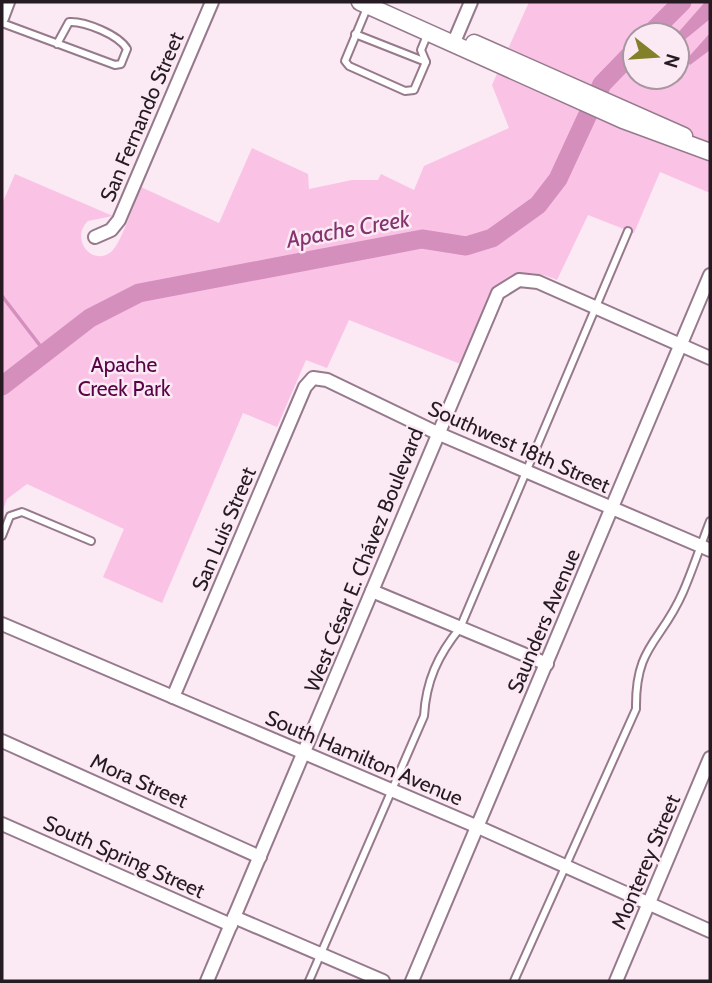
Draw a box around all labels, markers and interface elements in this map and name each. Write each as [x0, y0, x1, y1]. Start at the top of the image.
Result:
north arrow [621, 21, 691, 91]
street label: San Fernando Street [95, 28, 189, 205]
text: N [659, 51, 685, 71]
water label: Apache Creek [283, 204, 413, 254]
park label: Apache Creek Park [78, 352, 171, 401]
street label: Southwest 18th Street [424, 395, 614, 498]
street label: West César E. Chávez Boulevard [299, 424, 428, 696]
street label: San Luis Street [186, 463, 261, 594]
street label: Saunders Avenue [502, 545, 585, 697]
street label: South Hamilton Avenue [262, 705, 467, 811]
street label: Mora Street [87, 748, 192, 813]
street label: Monterey Street [606, 791, 685, 933]
street label: South Spring Street [40, 810, 209, 903]

